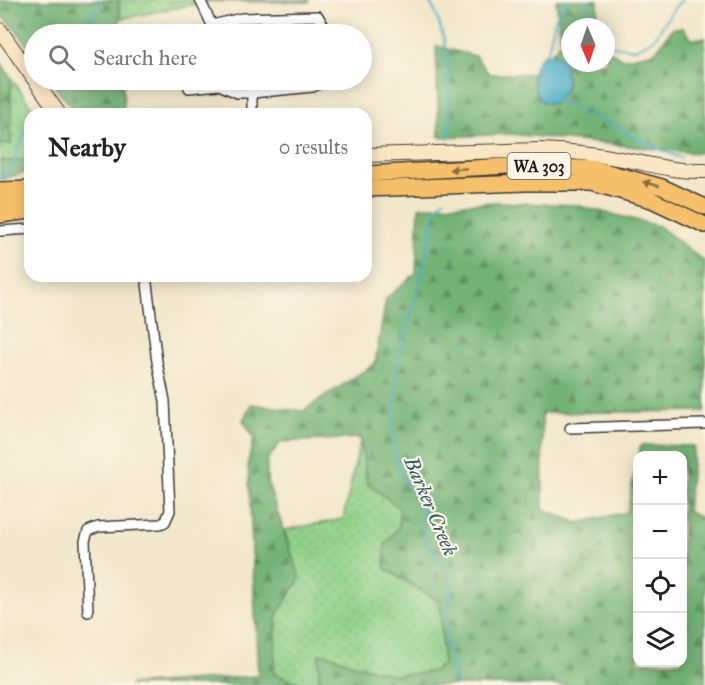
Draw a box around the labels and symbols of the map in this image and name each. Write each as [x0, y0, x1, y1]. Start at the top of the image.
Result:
north arrow [561, 18, 615, 72]
road number: WA 303 [508, 153, 570, 179]
one-way arrow [449, 164, 468, 173]
one-way arrow [642, 179, 660, 188]
water label: Barker Creek [399, 452, 463, 559]

